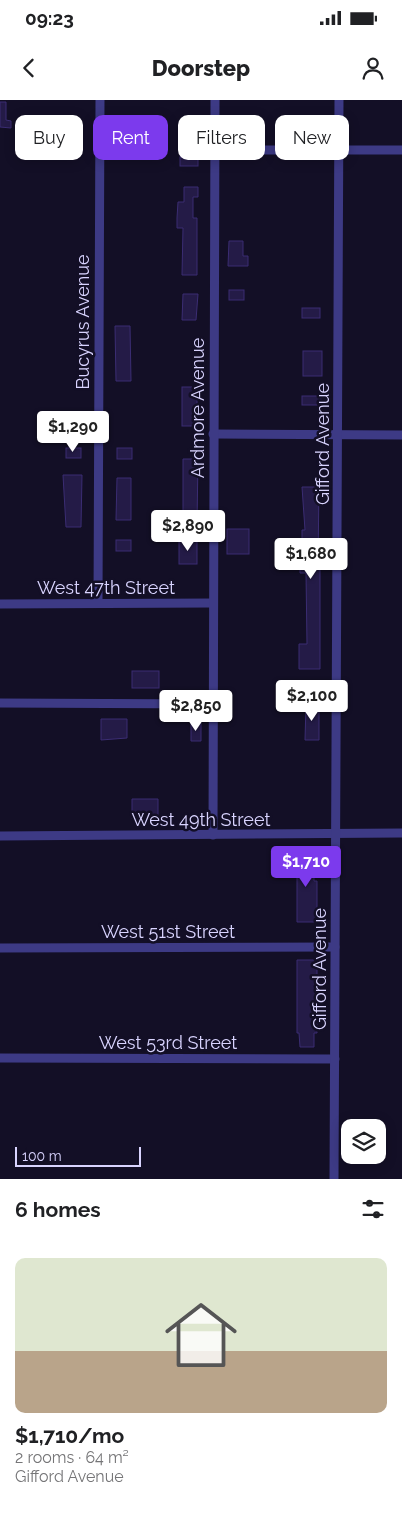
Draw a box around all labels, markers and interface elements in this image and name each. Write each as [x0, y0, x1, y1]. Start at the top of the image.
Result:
text: 09:23 [25, 7, 74, 29]
icon: back [15, 54, 43, 82]
icon: person [359, 54, 387, 82]
text: Doorstep [152, 55, 250, 81]
chip: Buy [15, 115, 83, 160]
chip: Rent [93, 115, 168, 160]
chip: Filters [178, 115, 265, 160]
chip: New [275, 115, 349, 160]
street label: Bucyrus Avenue [72, 254, 93, 390]
street label: Ardmore Avenue [187, 337, 208, 478]
street label: Gifford Avenue [312, 382, 333, 505]
pin: $1,290 [32, 410, 114, 453]
text: $1,290 [48, 417, 98, 436]
pin: $2,890 [147, 510, 229, 552]
text: $2,890 [162, 516, 214, 535]
pin: $1,680 [270, 538, 352, 580]
text: $1,680 [286, 544, 336, 563]
street label: West 47th Street [37, 577, 175, 598]
pin: $2,100 [271, 680, 353, 722]
text: $2,100 [287, 686, 337, 705]
pin: $2,850 [155, 690, 237, 732]
text: $2,850 [170, 696, 222, 715]
street label: West 49th Street [132, 809, 270, 830]
pin: $1,710 [265, 846, 347, 888]
text: $1,710 [282, 852, 330, 871]
street label: Gifford Avenue [309, 907, 330, 1030]
street label: West 51st Street [101, 921, 235, 942]
street label: West 53rd Street [99, 1032, 237, 1053]
map controls [341, 1119, 386, 1164]
button: layers [341, 1119, 386, 1164]
scale bar [15, 1144, 141, 1167]
text: 100 m [22, 1148, 62, 1164]
icon: filters [359, 1195, 387, 1223]
text: 6 homes [15, 1197, 101, 1222]
icon: home [156, 1290, 246, 1380]
text: $1,710/mo [15, 1423, 124, 1448]
text: 2 rooms · 64 m² [15, 1448, 129, 1467]
text: Gifford Avenue [15, 1467, 124, 1486]

